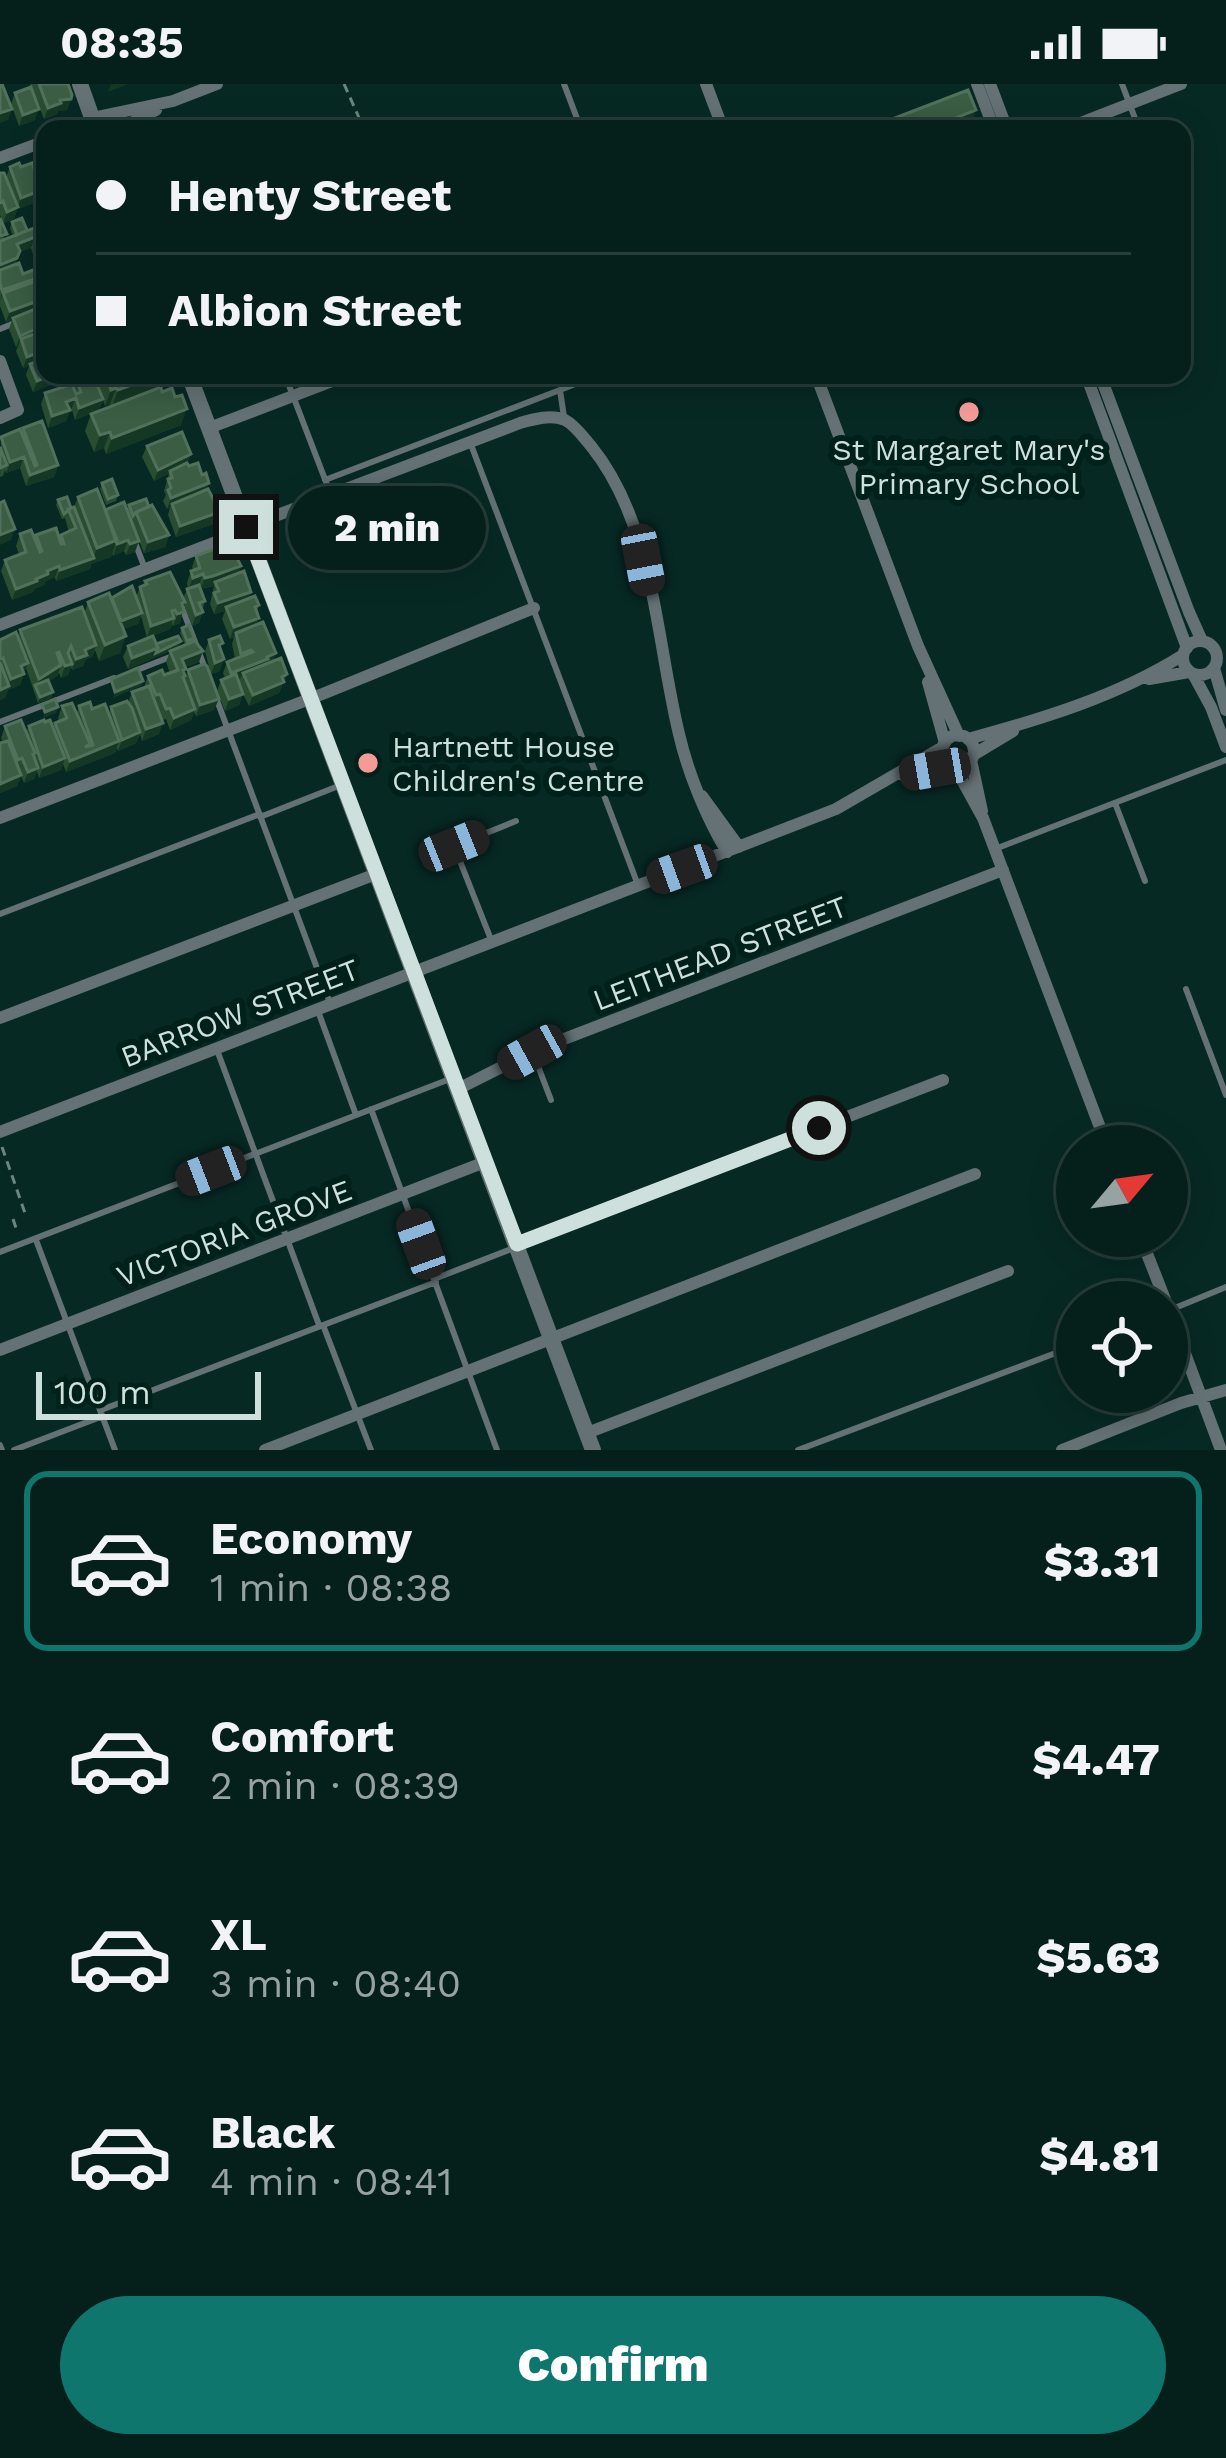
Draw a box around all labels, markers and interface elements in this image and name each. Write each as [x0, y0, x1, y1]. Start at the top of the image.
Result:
text: 08:35 [60, 16, 184, 69]
text: Henty Street [168, 169, 451, 222]
text: Albion Street [168, 284, 461, 337]
marker: St Margaret Mary's Primary School [956, 399, 982, 425]
place label: St Margaret Mary's Primary School [833, 432, 1105, 501]
callout: 2 min [288, 485, 486, 569]
route end [219, 500, 273, 554]
text: 2 min [334, 505, 440, 550]
car [618, 521, 668, 599]
place label: Hartnett House Children's Centre [392, 729, 645, 798]
car [896, 745, 974, 793]
marker: Hartnett House Children's Centre [355, 750, 381, 776]
car [414, 816, 494, 876]
car [642, 840, 722, 898]
street label: LEITHEAD STREET [588, 888, 852, 1018]
street label: BARROW STREET [116, 951, 364, 1075]
car [492, 1019, 572, 1085]
route start [792, 1101, 846, 1155]
north arrow [1056, 1125, 1188, 1257]
map controls [1056, 1125, 1188, 1413]
car [171, 1141, 251, 1201]
street label: VICTORIA GROVE [112, 1172, 356, 1294]
car [392, 1204, 450, 1284]
button: locate [1056, 1281, 1188, 1413]
scale bar [36, 1366, 261, 1419]
text: 100 m [54, 1373, 151, 1412]
icon: car [66, 1507, 174, 1615]
text: Economy [210, 1512, 412, 1565]
text: $3.31 [1044, 1535, 1160, 1588]
text: 1 min · 08:38 [210, 1565, 452, 1610]
icon: car [66, 1705, 174, 1813]
text: Comfort [210, 1710, 394, 1763]
text: $4.47 [1032, 1733, 1160, 1786]
text: 2 min · 08:39 [210, 1763, 460, 1808]
icon: car [66, 1903, 174, 2011]
text: XL [210, 1908, 267, 1961]
text: $5.63 [1037, 1931, 1160, 1984]
text: 3 min · 08:40 [210, 1961, 461, 2006]
icon: car [66, 2101, 174, 2209]
text: Black [210, 2106, 335, 2159]
text: $4.81 [1039, 2129, 1160, 2182]
text: 4 min · 08:41 [210, 2159, 452, 2204]
button: Confirm [60, 2296, 1166, 2434]

